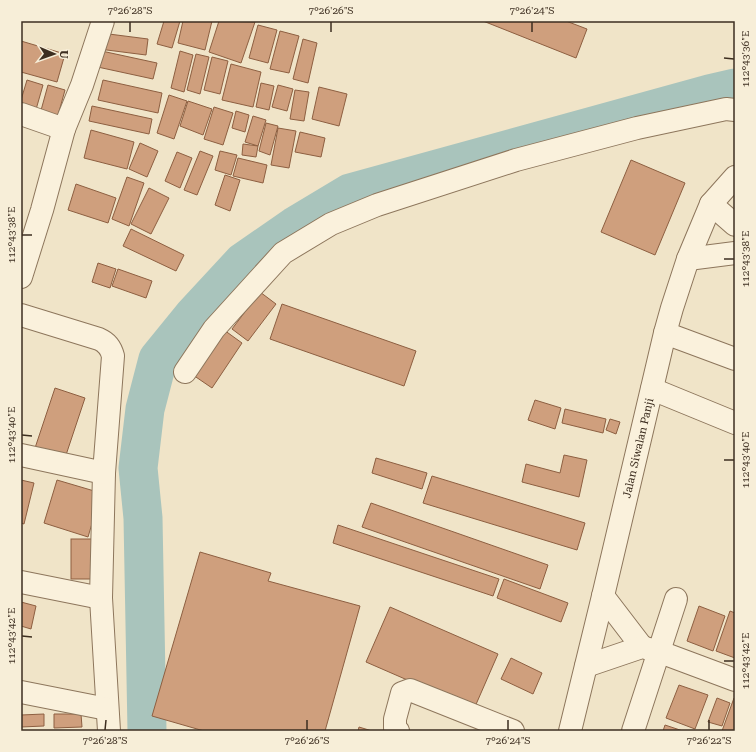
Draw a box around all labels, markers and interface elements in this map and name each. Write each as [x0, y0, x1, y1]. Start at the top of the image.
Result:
text: 7°26'28"S [107, 5, 153, 16]
text: 7°26'26"S [308, 5, 354, 16]
text: 7°26'24"S [509, 5, 555, 16]
text: 112°43'36"E [740, 31, 751, 87]
north arrow [34, 34, 74, 74]
text: U [57, 50, 70, 59]
text: 112°43'38"E [6, 207, 17, 263]
text: 112°43'38"E [740, 231, 751, 287]
street label: Jalan Siwalan Panji [620, 396, 656, 499]
text: 112°43'40"E [6, 407, 17, 463]
text: 112°43'40"E [740, 432, 751, 488]
text: 112°43'42"E [6, 608, 17, 664]
text: 112°43'42"E [740, 633, 751, 689]
text: 7°26'28"S [82, 735, 128, 746]
text: 7°26'26"S [284, 735, 330, 746]
text: 7°26'24"S [485, 735, 531, 746]
text: 7°26'22"S [686, 735, 732, 746]

